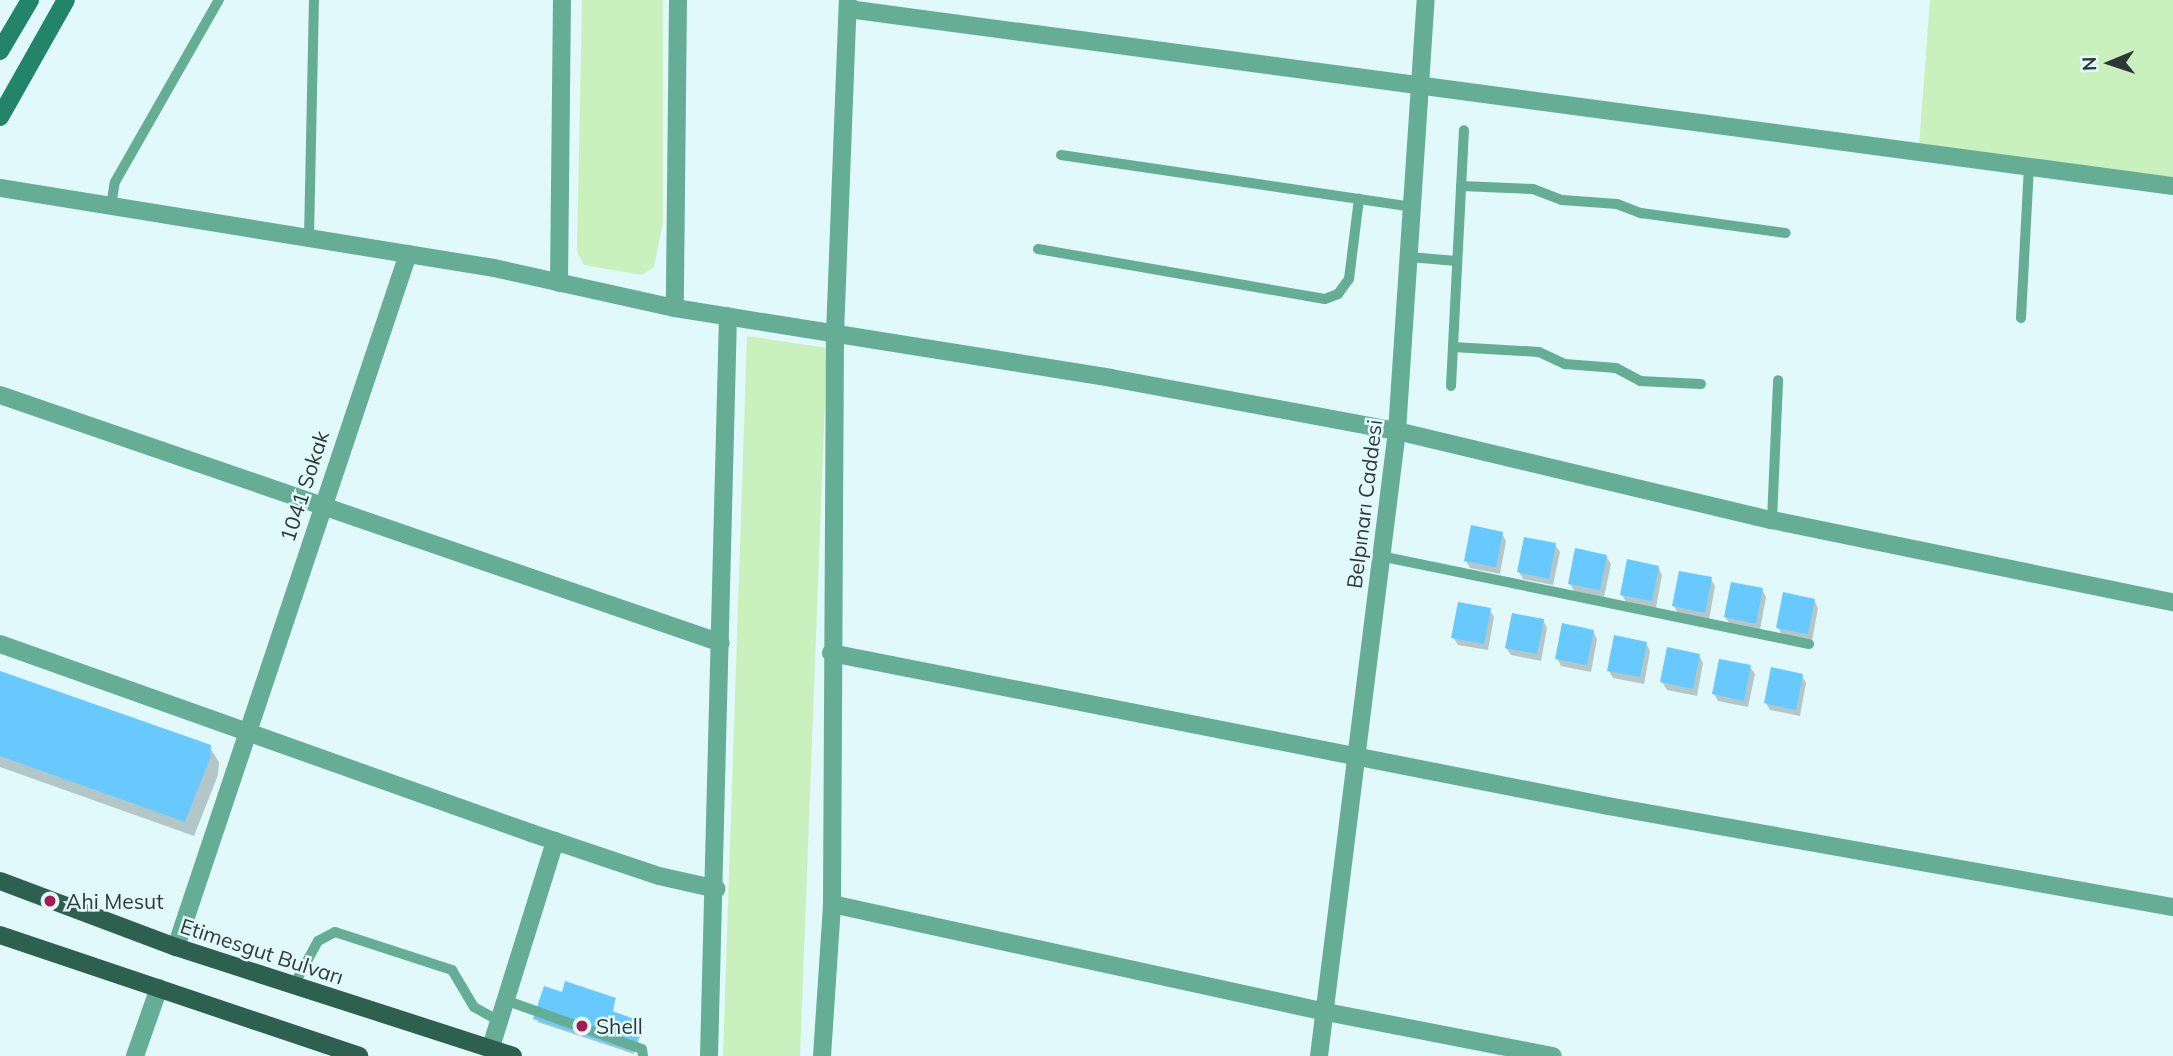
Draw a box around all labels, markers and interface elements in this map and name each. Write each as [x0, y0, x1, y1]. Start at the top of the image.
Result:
north arrow [2075, 28, 2145, 98]
text: N [2077, 56, 2101, 71]
street label: Belpınarı Caddesi [1341, 418, 1387, 590]
street label: 1041 Sokak [274, 427, 334, 545]
place label: Ahi Mesut [66, 888, 164, 914]
marker: Ahi Mesut [40, 891, 60, 911]
street label: Etimesgut Bulvarı [177, 913, 347, 989]
place label: Shell [596, 1013, 643, 1039]
marker: Shell [574, 1018, 590, 1034]

